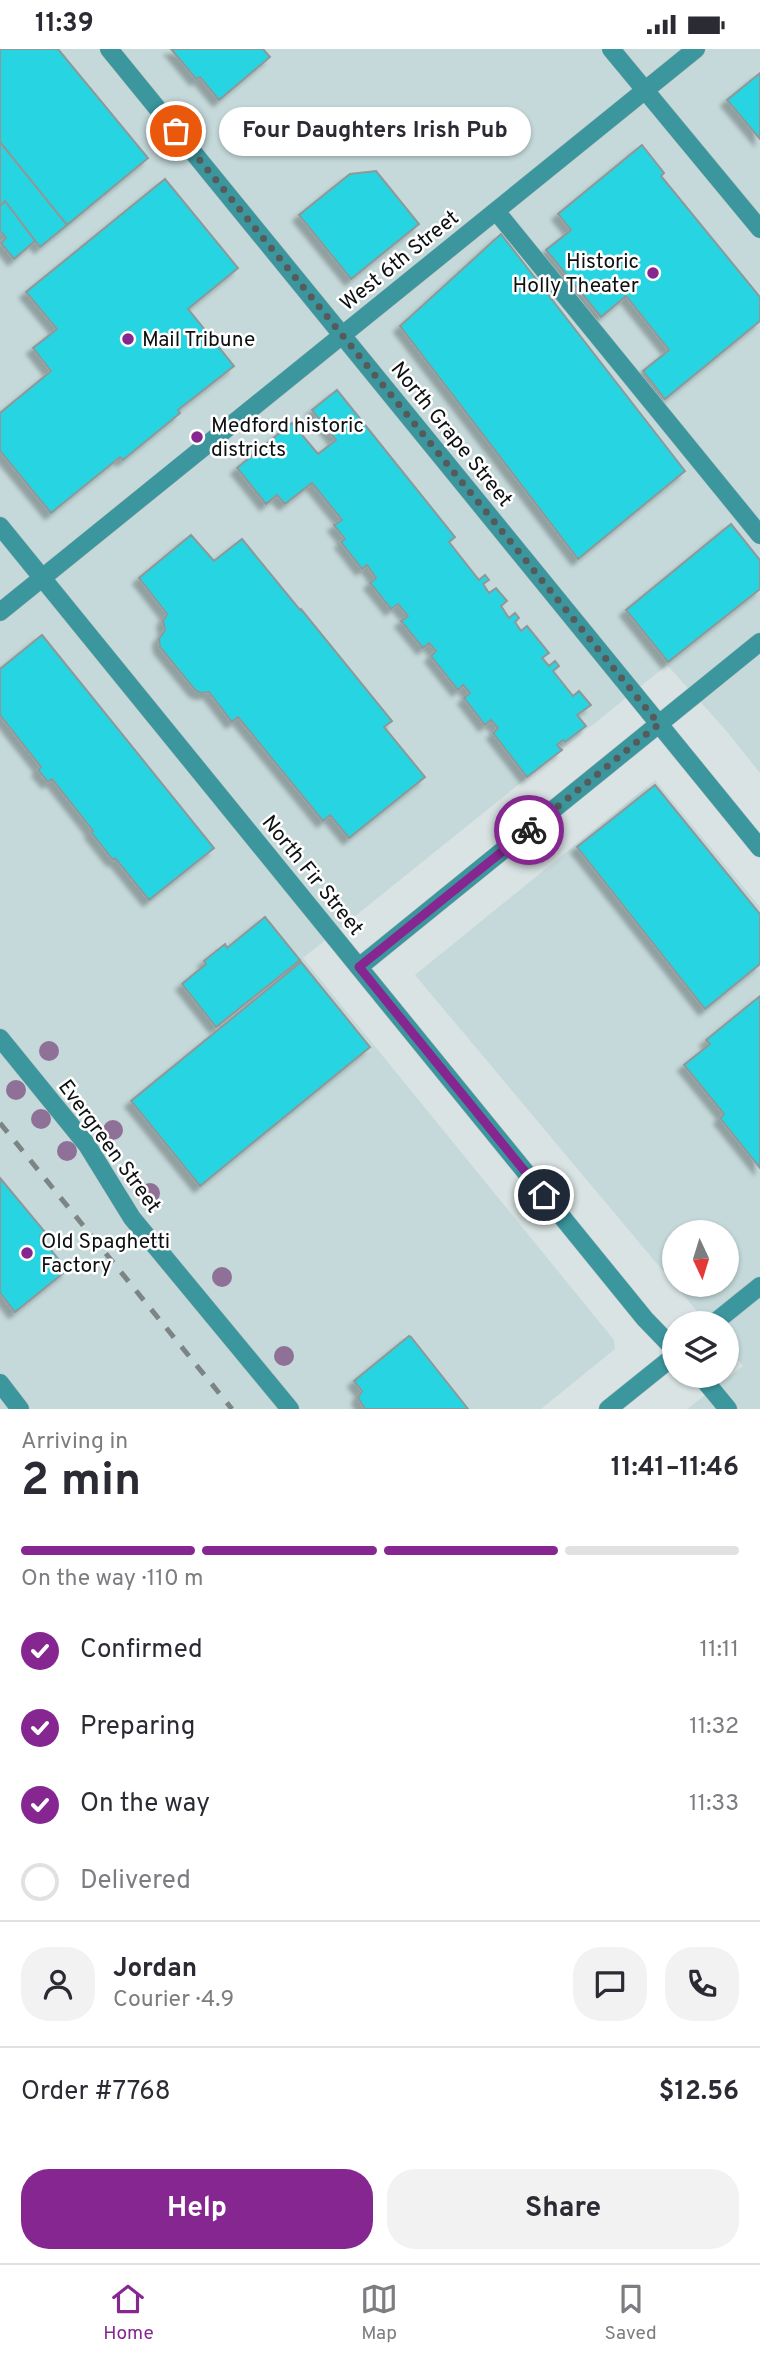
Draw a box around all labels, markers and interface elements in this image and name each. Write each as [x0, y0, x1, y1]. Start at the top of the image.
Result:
text: 11:39 [35, 8, 94, 41]
pin [146, 101, 206, 161]
callout: Four Daughters Irish Pub [218, 106, 530, 155]
icon: bag [157, 112, 195, 150]
text: Four Daughters Irish Pub [242, 117, 508, 146]
street label: West 6th Street [335, 205, 465, 317]
place label: Historic Holly Theater [513, 249, 639, 300]
marker: Historic Holly Theater [645, 265, 661, 281]
place label: Mail Tribune [142, 327, 255, 354]
marker: Mail Tribune [120, 331, 136, 347]
street label: North Grape Street [384, 357, 518, 513]
place label: Medford historic districts [211, 413, 364, 464]
marker: Medford historic districts [189, 429, 205, 445]
courier [494, 795, 564, 865]
street label: North Fir Street [255, 810, 369, 942]
icon: bike [510, 811, 548, 849]
street label: Evergreen Street [51, 1075, 166, 1219]
pin [514, 1165, 574, 1225]
icon: home [525, 1176, 563, 1214]
north arrow [662, 1220, 738, 1297]
map controls [662, 1220, 739, 1388]
place label: Old Spaghetti Factory [41, 1229, 170, 1280]
marker: Old Spaghetti Factory [19, 1245, 35, 1261]
button: layers [662, 1311, 739, 1388]
text: Arriving in [21, 1428, 128, 1457]
text: 11:41–11:46 [611, 1452, 739, 1485]
text: 2 min [21, 1453, 141, 1512]
text: On the way · 110 m [21, 1565, 204, 1594]
icon: check [21, 1632, 59, 1670]
text: Confirmed [80, 1634, 203, 1667]
text: 11:11 [700, 1636, 739, 1665]
icon: check [21, 1709, 59, 1747]
text: Preparing [80, 1711, 195, 1744]
text: 11:32 [689, 1713, 739, 1742]
icon: check [21, 1786, 59, 1824]
text: On the way [80, 1788, 210, 1821]
text: 11:33 [689, 1790, 739, 1819]
text: Delivered [80, 1865, 191, 1898]
button: person [21, 1947, 95, 2021]
button: chat [573, 1947, 647, 2021]
button: phone [665, 1947, 739, 2021]
text: Jordan [113, 1953, 197, 1986]
text: Courier · 4.9 [113, 1986, 234, 2015]
text: Order #7768 [21, 2076, 171, 2109]
text: $12.56 [659, 2076, 739, 2109]
button: Help [21, 2169, 373, 2249]
button: Share [387, 2169, 739, 2249]
tab: Home [103, 2280, 154, 2346]
tab: Map [360, 2280, 398, 2346]
tab: Saved [605, 2280, 657, 2346]

